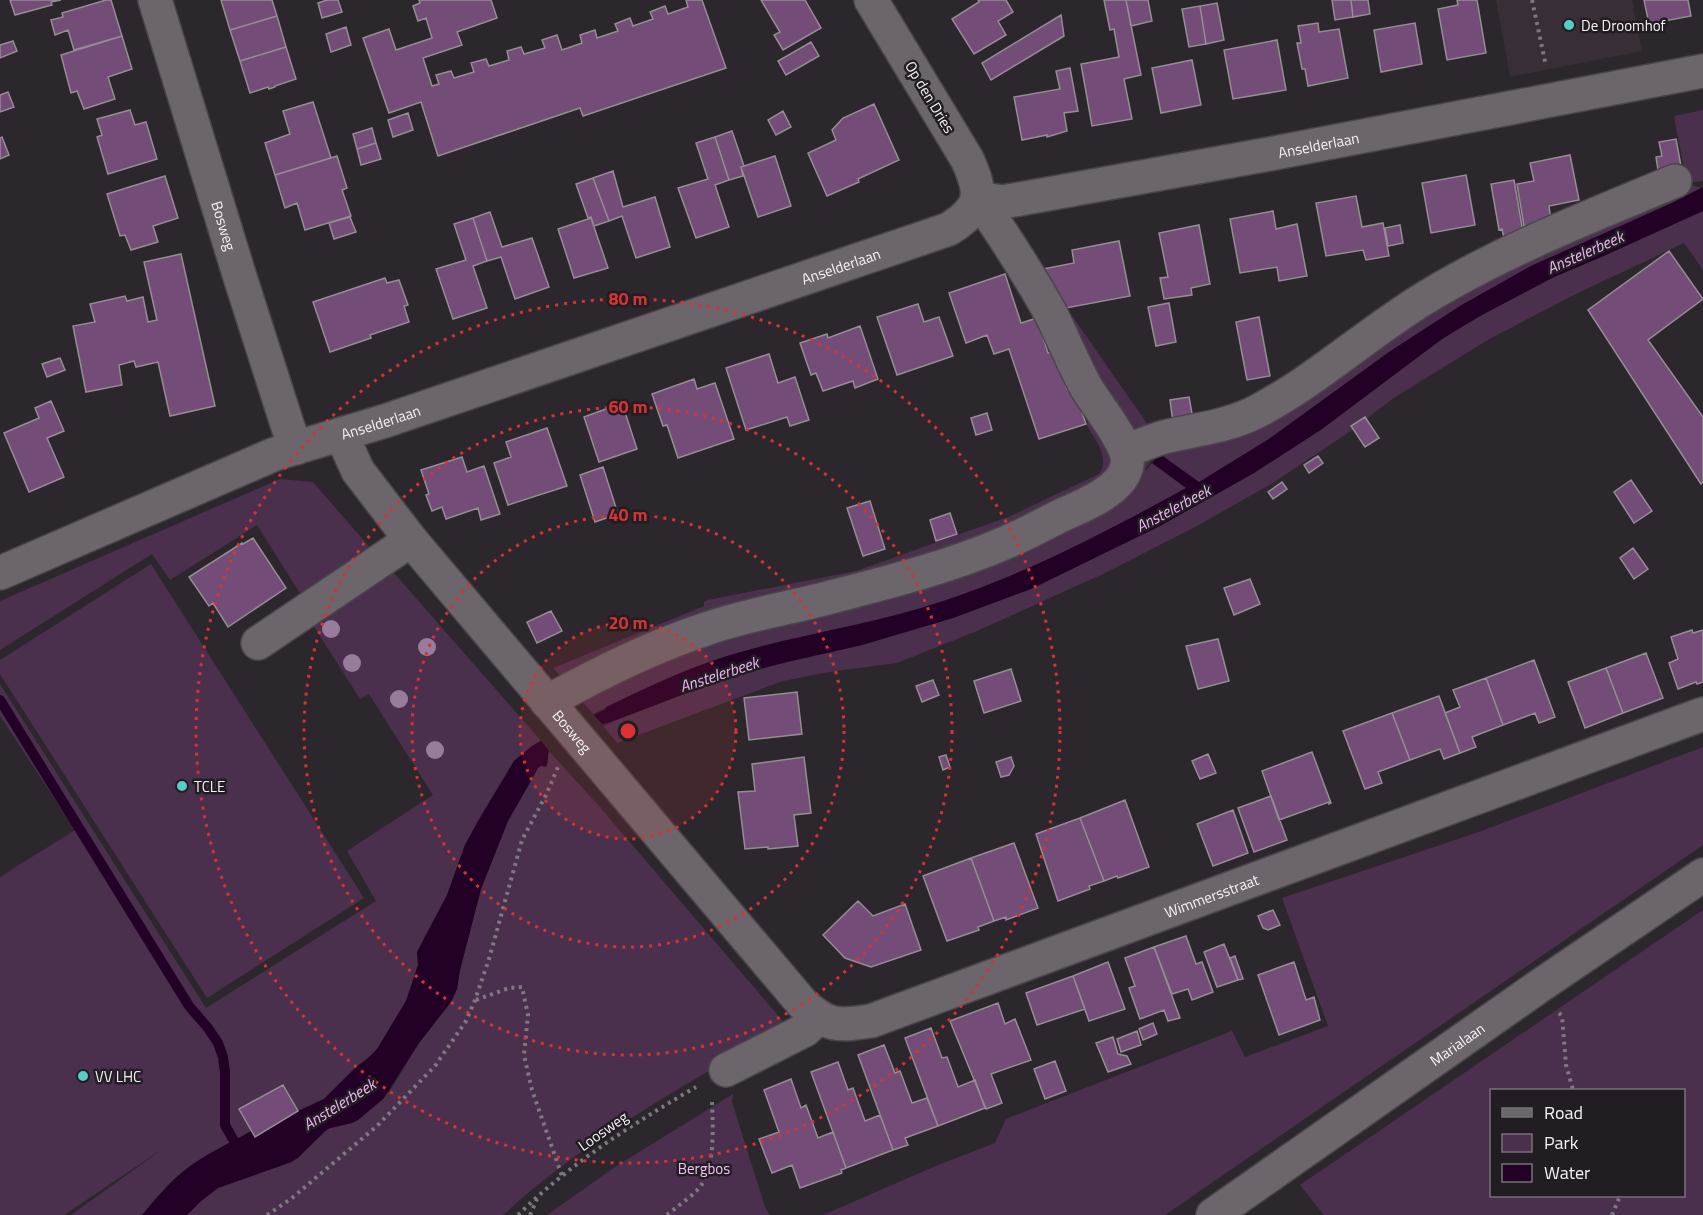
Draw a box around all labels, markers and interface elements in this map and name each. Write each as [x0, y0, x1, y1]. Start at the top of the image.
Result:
place label: De Droomhof [1581, 14, 1666, 37]
marker: De Droomhof [1562, 18, 1576, 32]
street label: Op den Dries [899, 57, 961, 138]
street label: Anselderlaan [1276, 126, 1361, 164]
street label: Bosweg [206, 198, 243, 254]
water label: Anstelerbeek [1543, 224, 1629, 280]
street label: Anselderlaan [798, 242, 883, 290]
text: 80 m [608, 285, 648, 312]
text: 60 m [608, 393, 648, 420]
street label: Anselderlaan [338, 398, 423, 445]
water label: Anstelerbeek [1131, 477, 1216, 538]
text: 40 m [608, 501, 648, 528]
text: 20 m [608, 609, 648, 636]
water label: Anstelerbeek [676, 649, 763, 698]
street label: Bosweg [547, 704, 598, 758]
centre of rings [618, 721, 638, 741]
place label: TCLE [194, 775, 225, 798]
marker: TCLE [175, 779, 189, 793]
street label: Wimmersstraat [1161, 867, 1263, 923]
street label: Marialaan [1425, 1016, 1489, 1071]
place label: VV LHC [95, 1065, 141, 1088]
marker: VV LHC [76, 1069, 90, 1083]
water label: Anstelerbeek [298, 1071, 382, 1136]
legend [1490, 1089, 1685, 1197]
text: Road [1544, 1099, 1583, 1126]
street label: Loosweg [573, 1105, 633, 1157]
text: Park [1544, 1129, 1579, 1156]
park label: Bergbos [678, 1157, 730, 1180]
text: Water [1544, 1159, 1590, 1186]

